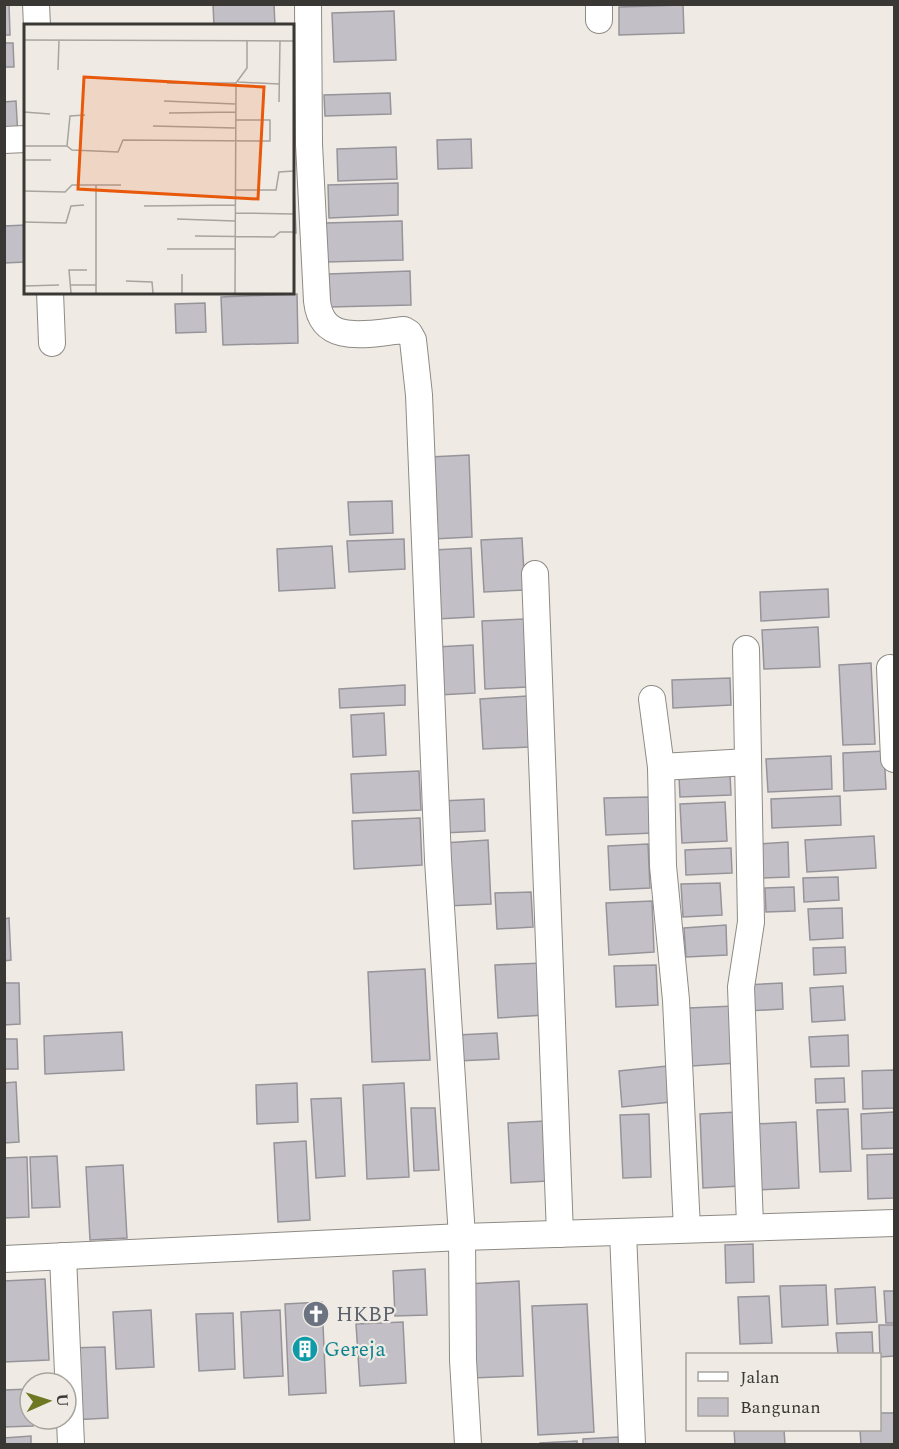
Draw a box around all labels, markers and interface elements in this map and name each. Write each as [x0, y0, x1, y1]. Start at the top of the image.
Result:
inset map [24, 24, 294, 294]
church icon: HKBP [301, 1299, 331, 1329]
place label: HKBP [336, 1299, 395, 1331]
building icon: Gereja [290, 1334, 320, 1364]
place label: Gereja [324, 1334, 386, 1366]
legend [686, 1353, 881, 1431]
text: Jalan [740, 1364, 780, 1391]
north arrow [18, 1371, 78, 1431]
text: U [50, 1393, 74, 1408]
text: Bangunan [740, 1394, 821, 1421]

